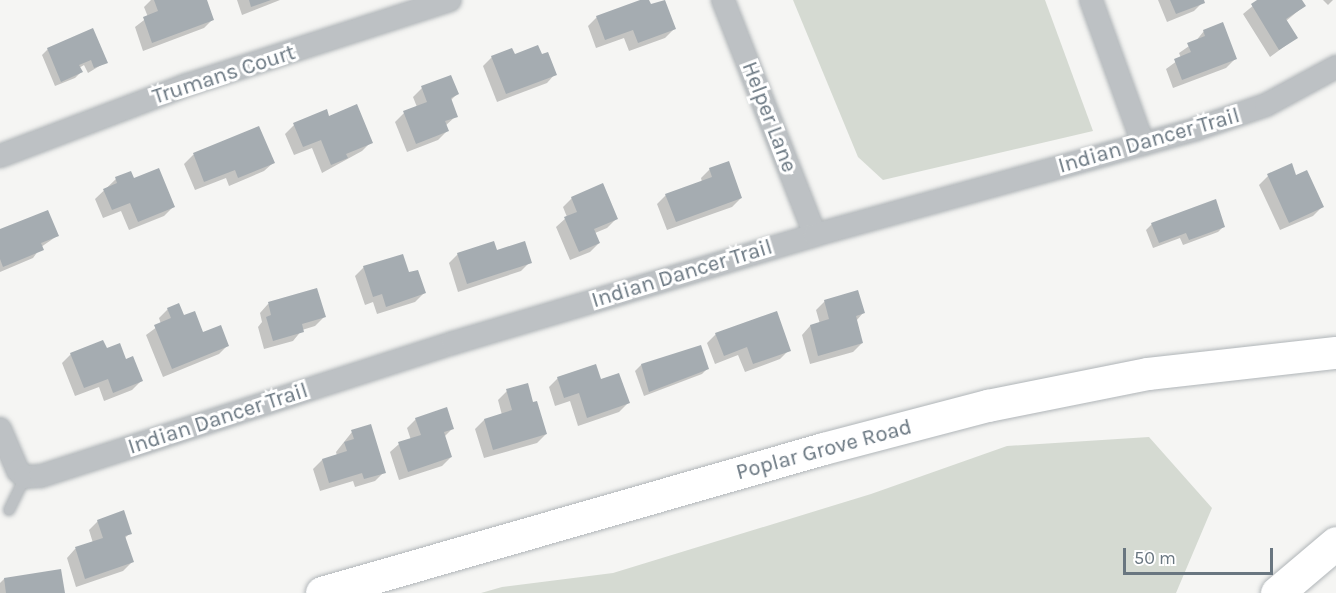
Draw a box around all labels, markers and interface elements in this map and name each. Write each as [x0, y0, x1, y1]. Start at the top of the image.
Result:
street label: Trumans Court [149, 40, 299, 110]
street label: Helper Lane [736, 58, 802, 176]
street label: Indian Dancer Trail [1055, 102, 1243, 180]
street label: Indian Dancer Trail [588, 234, 776, 314]
street label: Indian Dancer Trail [125, 377, 311, 461]
street label: Poplar Grove Road [733, 414, 915, 486]
scale bar [1126, 536, 1276, 574]
text: 50 m [1134, 547, 1176, 569]

